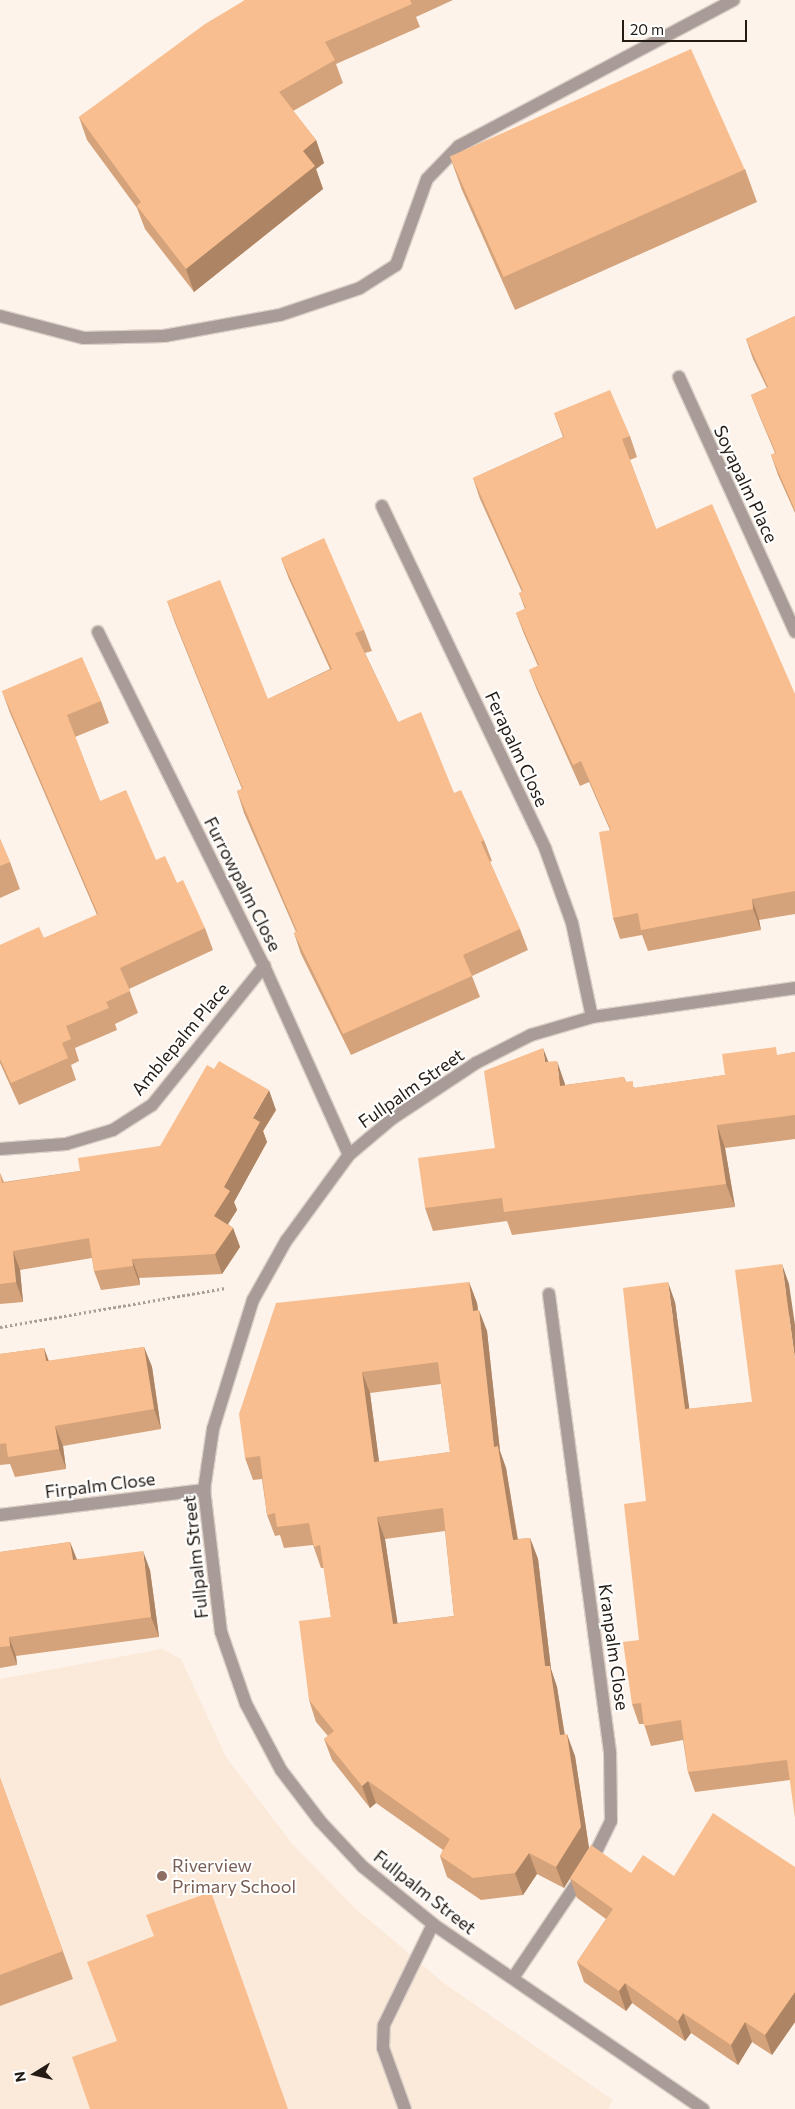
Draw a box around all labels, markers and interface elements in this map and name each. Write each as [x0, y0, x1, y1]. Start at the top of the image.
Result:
scale bar [625, 10, 750, 42]
text: 20 m [630, 20, 664, 38]
street label: Soyapalm Place [709, 422, 783, 546]
street label: Ferapalm Close [481, 688, 553, 810]
street label: Furrowpalm Close [200, 813, 286, 955]
street label: Amblepalm Place [127, 978, 233, 1100]
street label: Fullpalm Street [354, 1044, 468, 1132]
street label: Firpalm Close [44, 1468, 156, 1502]
street label: Fullpalm Street [178, 1494, 212, 1620]
street label: Kranpalm Close [594, 1582, 634, 1712]
street label: Fullpalm Street [370, 1845, 480, 1939]
place label: Riverview Primary School [172, 1855, 296, 1898]
marker: Riverview Primary School [156, 1870, 168, 1882]
north arrow [10, 2049, 60, 2099]
text: N [10, 2070, 29, 2083]

